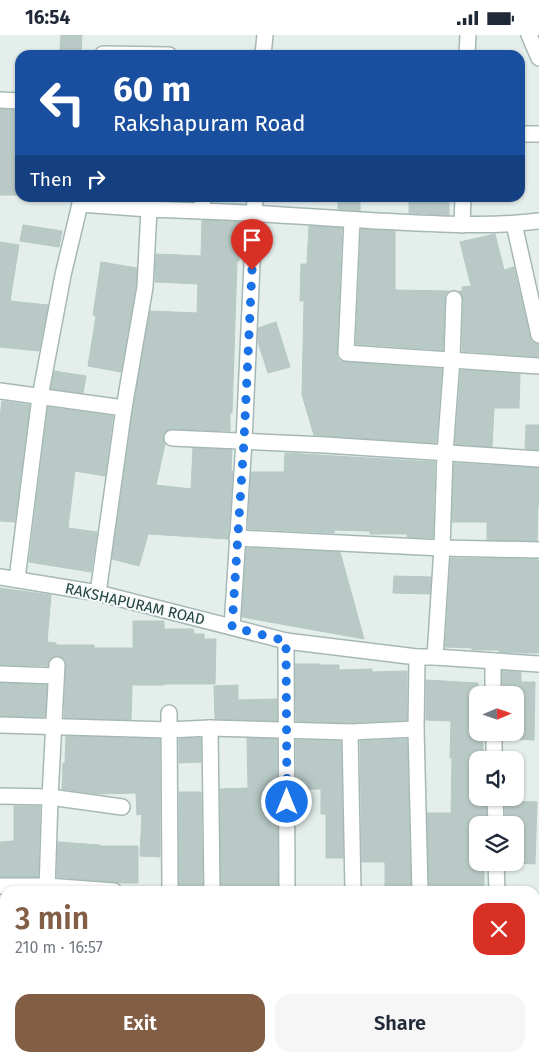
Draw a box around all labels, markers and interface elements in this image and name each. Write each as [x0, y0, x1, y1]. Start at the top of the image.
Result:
text: 16:54 [25, 6, 70, 29]
text: 60 m [113, 68, 191, 110]
icon: left [30, 70, 95, 135]
text: Rakshapuram Road [113, 110, 305, 137]
icon: right [82, 165, 110, 193]
text: Then [30, 168, 72, 191]
pin [231, 219, 273, 270]
icon: arrive [238, 226, 266, 254]
street label: RAKSHAPURAM ROAD [63, 579, 207, 629]
north arrow [469, 686, 524, 741]
map controls [469, 686, 524, 871]
button: sound [469, 751, 524, 806]
position arrow [260, 775, 312, 827]
button: layers [469, 816, 524, 871]
text: 3 min [15, 901, 89, 937]
button: close [473, 903, 525, 955]
text: 210 m · 16:57 [15, 938, 103, 957]
button: Exit [15, 994, 265, 1052]
button: Share [275, 994, 525, 1052]

